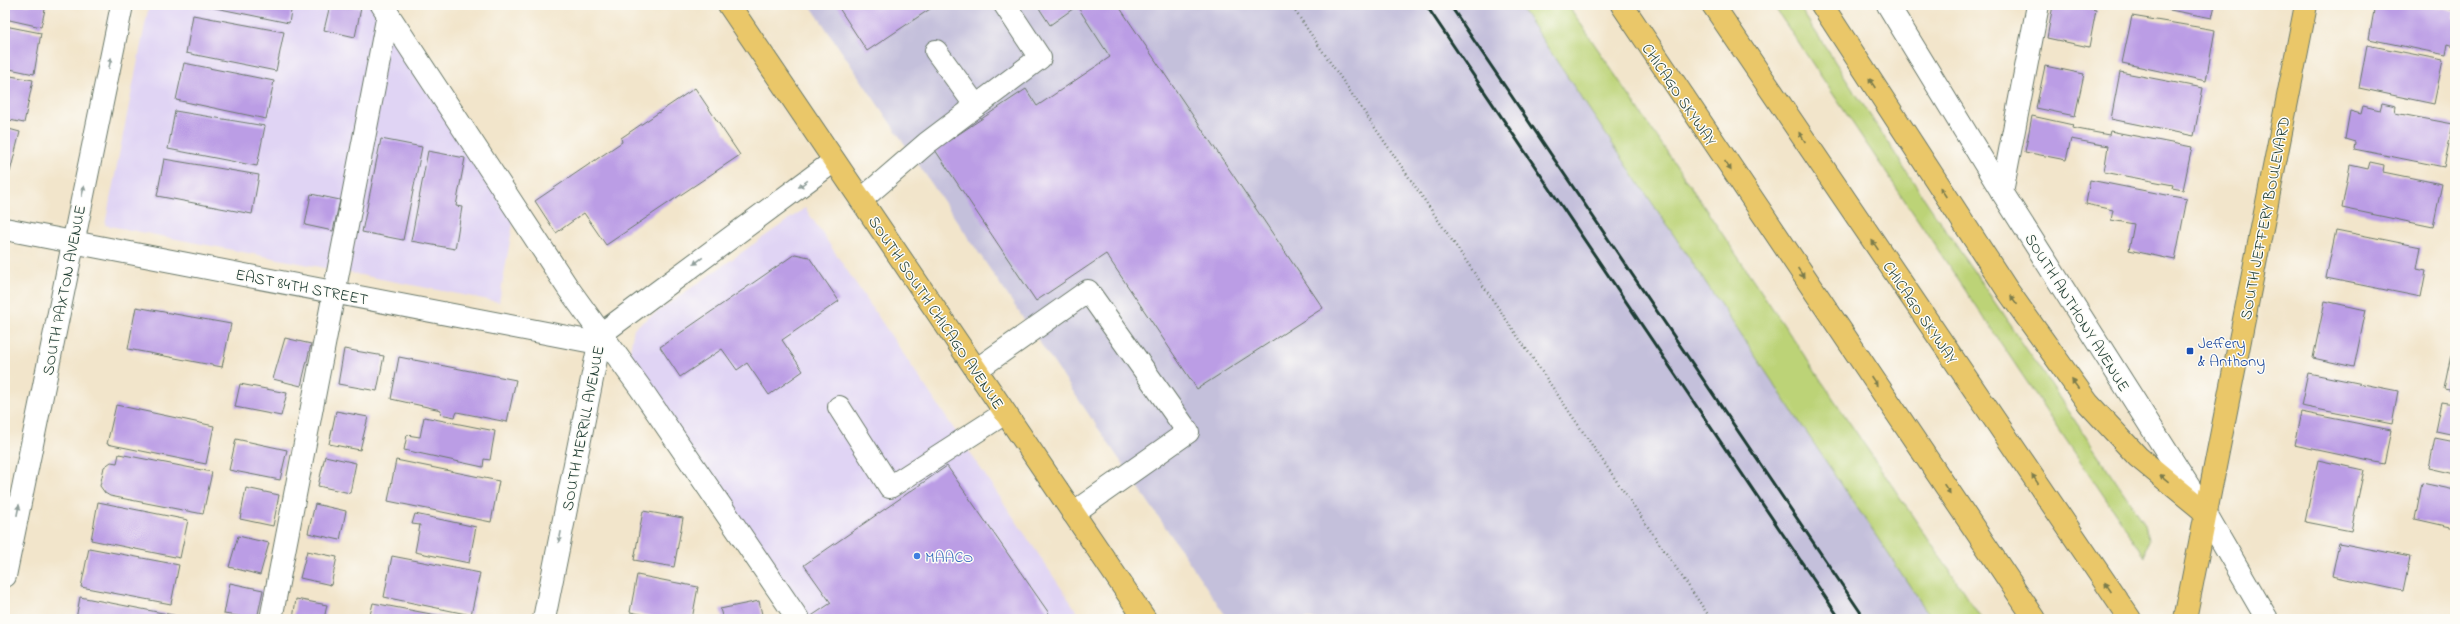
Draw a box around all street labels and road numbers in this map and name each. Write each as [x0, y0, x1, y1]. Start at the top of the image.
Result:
street label: CHICAGO SKYWAY [1635, 39, 1722, 152]
street label: SOUTH JEFFERY BOULEVARD [2234, 115, 2297, 322]
street label: SOUTH PAXTON AVENUE [37, 203, 93, 378]
street label: SOUTH SOUTH CHICAGO AVENUE [861, 212, 1009, 415]
street label: SOUTH ANTHONY AVENUE [2018, 229, 2135, 397]
street label: CHICAGO SKYWAY [1876, 257, 1963, 370]
street label: EAST 84TH STREET [233, 263, 370, 313]
street label: SOUTH MERRILL AVENUE [556, 344, 612, 513]

